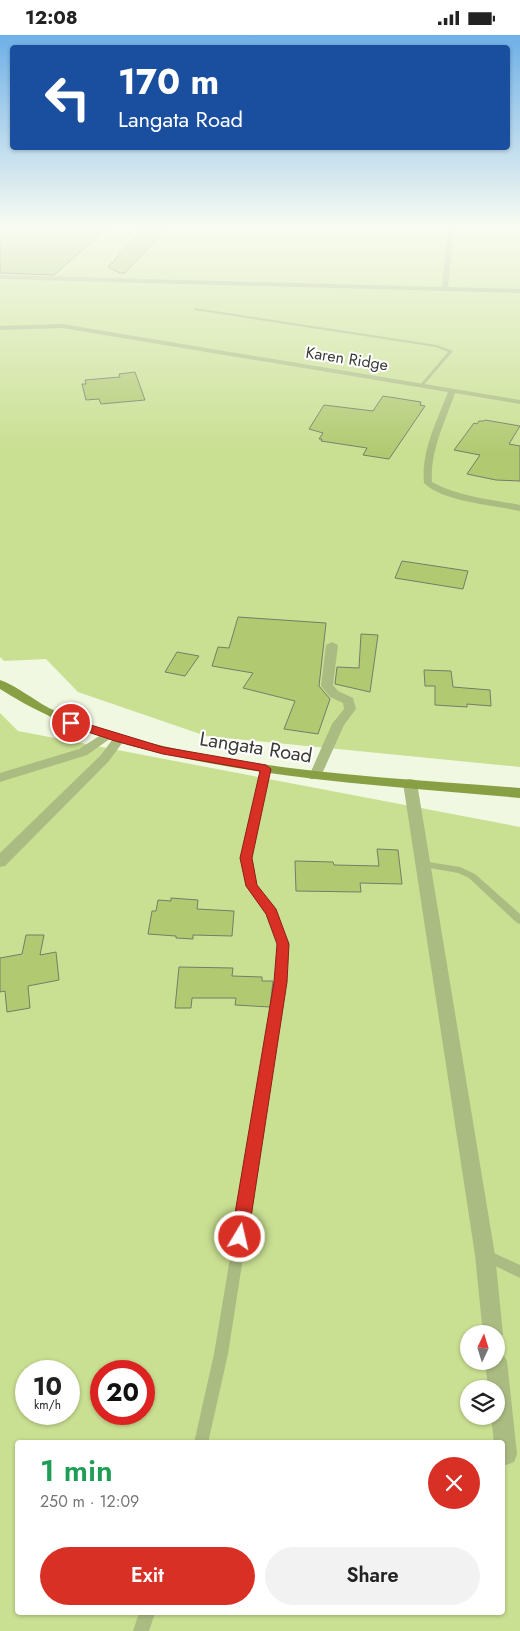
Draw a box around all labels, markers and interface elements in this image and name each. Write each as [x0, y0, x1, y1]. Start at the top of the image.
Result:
text: 12:08 [25, 4, 78, 31]
text: 170 m [118, 57, 219, 107]
icon: left [35, 65, 100, 130]
text: Langata Road [118, 103, 243, 135]
street label: Karen Ridge [304, 341, 390, 376]
pin [50, 702, 92, 744]
icon: arrive [57, 709, 85, 737]
street label: Langata Road [198, 724, 314, 771]
position arrow [213, 1210, 265, 1262]
north arrow [460, 1325, 505, 1370]
map controls [460, 1325, 505, 1425]
speed limit sign: 20 [90, 1360, 155, 1425]
text: 10 [33, 1368, 62, 1404]
button: layers [460, 1380, 505, 1425]
text: km/h [34, 1396, 61, 1414]
text: 1 min [40, 1449, 113, 1492]
button: close [428, 1457, 480, 1509]
text: 250 m · 12:09 [40, 1490, 139, 1513]
button: Exit [40, 1547, 255, 1605]
button: Share [265, 1547, 480, 1605]

